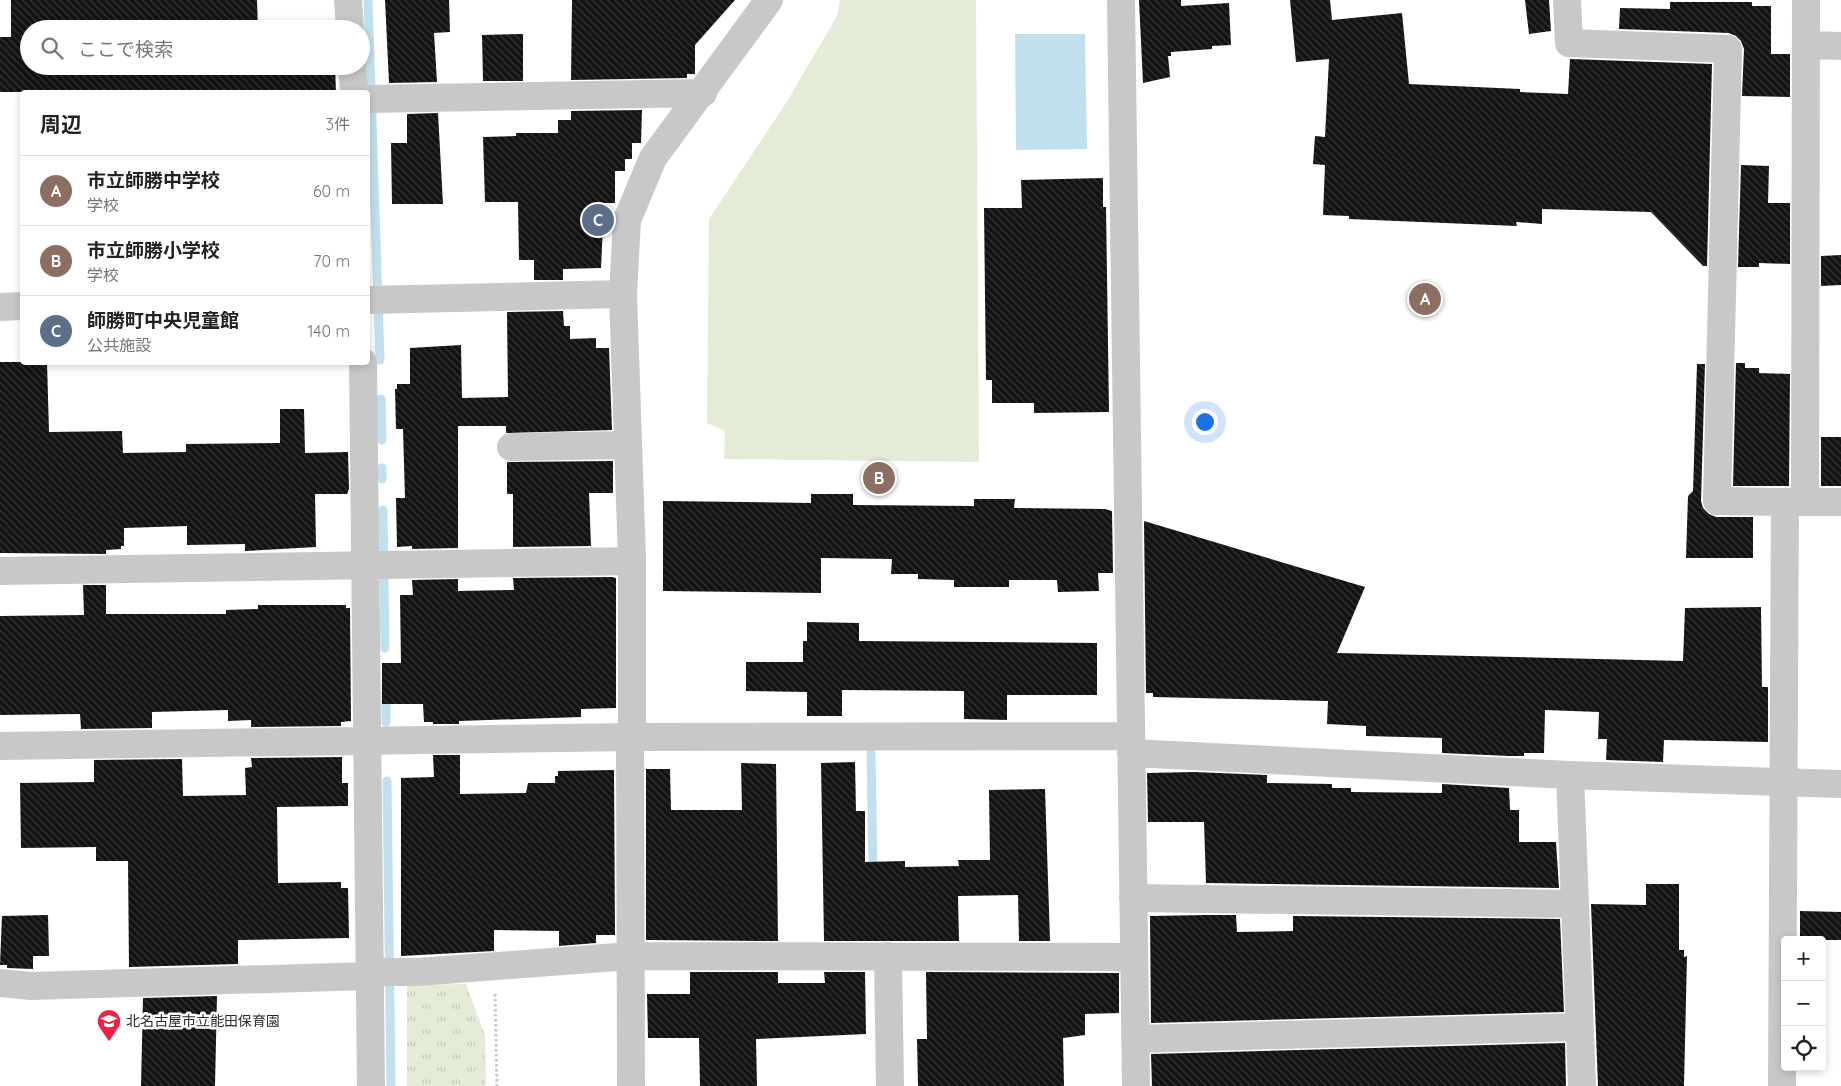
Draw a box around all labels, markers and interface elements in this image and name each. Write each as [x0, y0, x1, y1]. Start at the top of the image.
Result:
search box [20, 20, 370, 75]
icon: search [38, 34, 66, 62]
text: ここで検索 [78, 37, 173, 61]
text: 周辺 [40, 111, 82, 137]
text: 3件 [326, 114, 350, 134]
text: 市立師勝中学校 [87, 168, 220, 192]
text: A [51, 181, 61, 201]
text: 60 m [313, 181, 350, 201]
text: 学校 [87, 195, 119, 215]
pin: C [582, 201, 614, 239]
text: 市立師勝小学校 [87, 238, 220, 262]
text: B [51, 251, 61, 271]
text: 70 m [313, 251, 350, 271]
text: 学校 [87, 265, 119, 285]
pin: A [1409, 280, 1441, 318]
text: 師勝町中央児童館 [87, 308, 239, 332]
text: C [51, 321, 61, 341]
text: 140 m [307, 321, 350, 341]
text: 公共施設 [87, 335, 151, 355]
your location [1192, 409, 1218, 435]
pin: B [863, 459, 895, 497]
map controls [1781, 936, 1826, 1071]
button: + [1781, 936, 1826, 981]
button: − [1781, 981, 1826, 1026]
school or university icon: 北名古屋市立能田保育園 [96, 1008, 122, 1042]
place label: 北名古屋市立能田保育園 [126, 1012, 280, 1030]
button: locate [1781, 1026, 1826, 1071]

